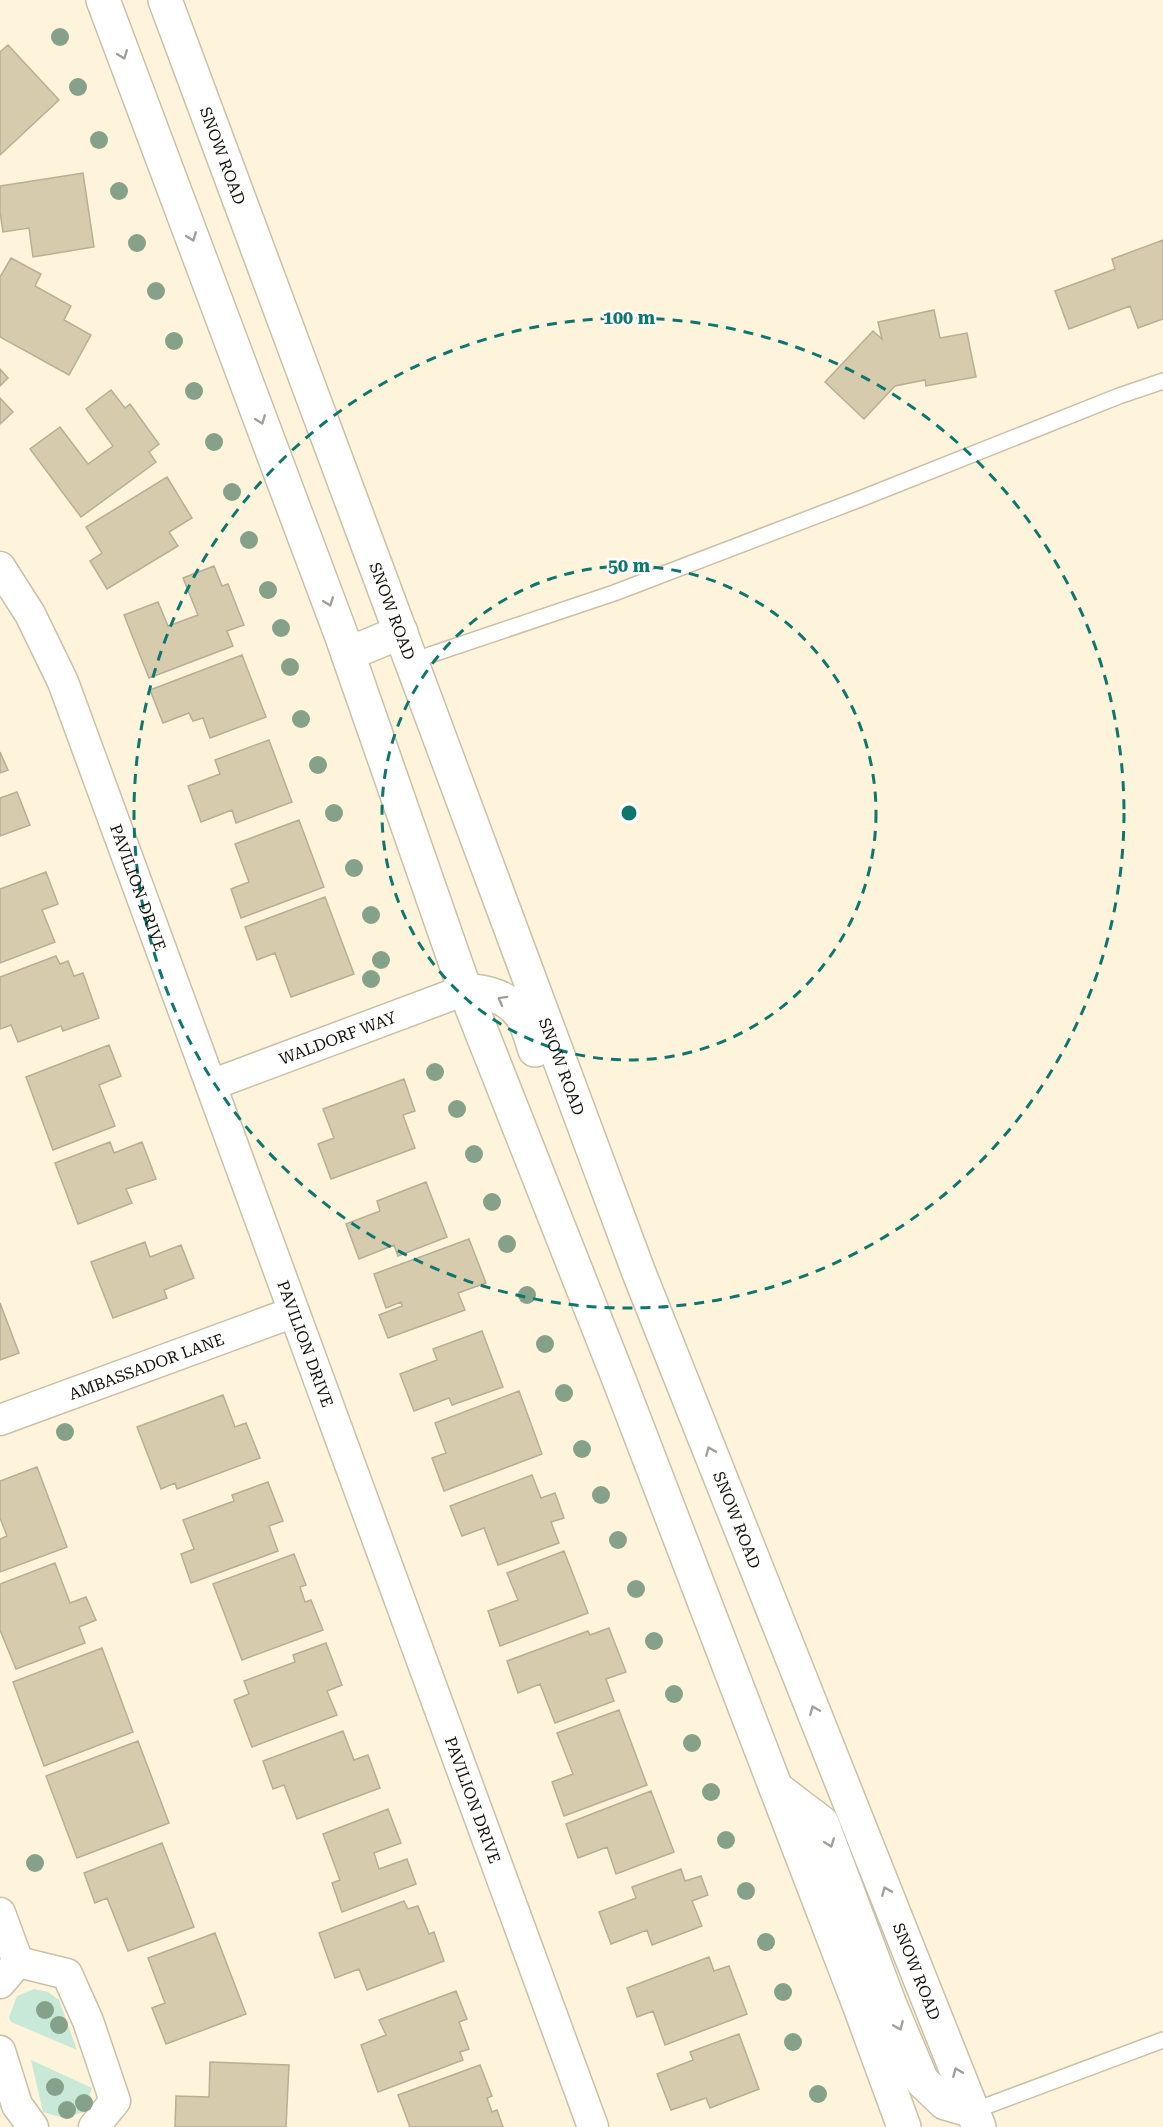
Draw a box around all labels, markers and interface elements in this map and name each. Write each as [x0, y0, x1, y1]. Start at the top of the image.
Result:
one-way arrow [116, 49, 129, 60]
street label: SNOW ROAD [196, 104, 250, 207]
one-way arrow [185, 231, 197, 242]
text: 100 m [603, 307, 656, 328]
one-way arrow [253, 414, 266, 425]
text: 50 m [608, 555, 651, 576]
street label: SNOW ROAD [366, 560, 419, 662]
one-way arrow [322, 596, 334, 607]
centre of rings [619, 803, 639, 823]
street label: PAVILION DRIVE [106, 821, 170, 953]
one-way arrow [498, 996, 508, 1007]
street label: WALDORF WAY [276, 1007, 399, 1068]
street label: SNOW ROAD [535, 1015, 589, 1118]
street label: PAVILION DRIVE [274, 1278, 338, 1410]
street label: AMBASSADOR LANE [66, 1329, 227, 1403]
one-way arrow [705, 1446, 717, 1457]
street label: SNOW ROAD [709, 1469, 765, 1571]
one-way arrow [809, 1705, 821, 1716]
street label: PAVILION DRIVE [441, 1734, 505, 1866]
one-way arrow [823, 1837, 835, 1848]
one-way arrow [881, 1886, 893, 1897]
street label: SNOW ROAD [889, 1920, 945, 2022]
one-way arrow [891, 2019, 903, 2030]
one-way arrow [952, 2068, 965, 2078]

